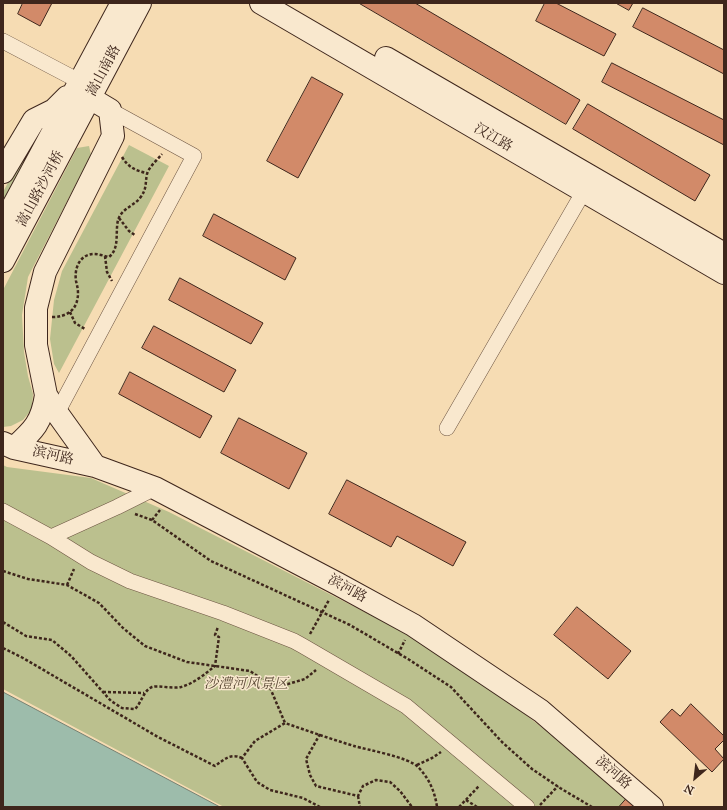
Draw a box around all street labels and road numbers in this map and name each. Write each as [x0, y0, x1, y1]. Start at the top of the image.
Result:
street label: 嵩山南路 [83, 42, 125, 100]
street label: 汉江路 [471, 120, 515, 156]
street label: 嵩山路沙河桥 [14, 148, 68, 230]
street label: 滨河路 [31, 443, 75, 469]
street label: 滨河路 [325, 571, 369, 607]
street label: 滨河路 [592, 753, 634, 793]

